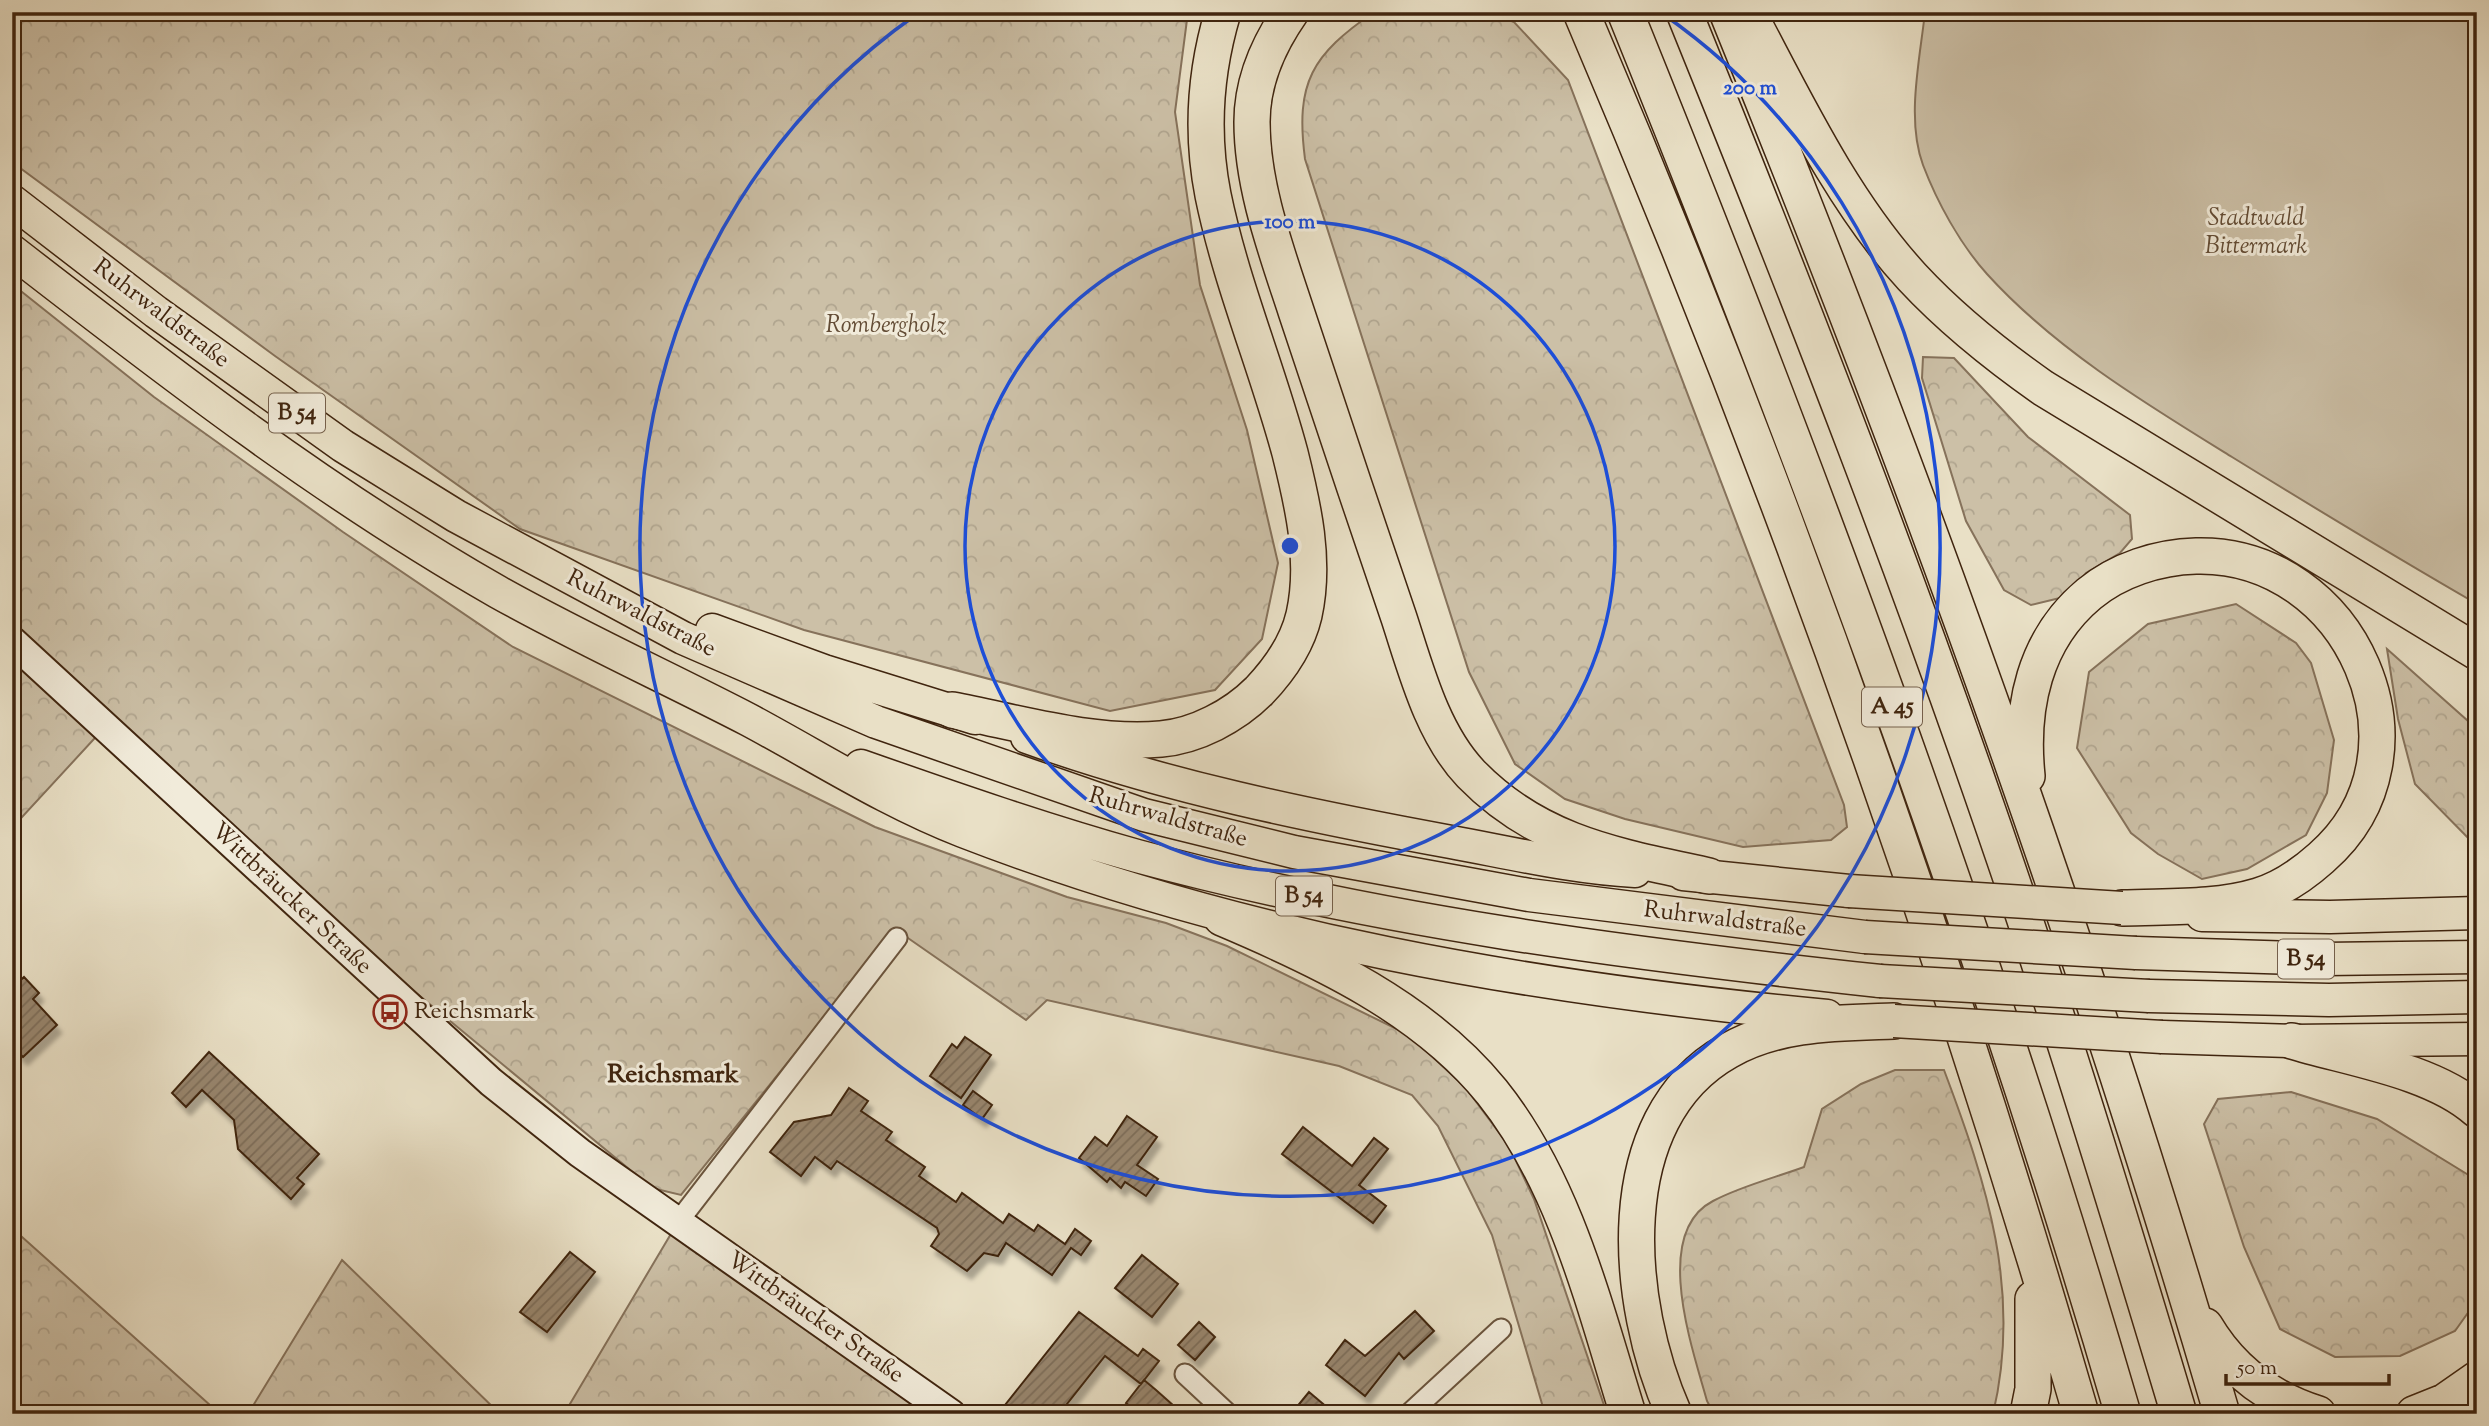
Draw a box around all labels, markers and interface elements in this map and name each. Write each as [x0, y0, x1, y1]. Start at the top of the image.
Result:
text: 200 m [1723, 74, 1778, 104]
park label: Stadtwald Bittermark [2205, 202, 2307, 264]
text: 100 m [1265, 208, 1316, 238]
street label: Ruhrwaldstraße [85, 251, 237, 377]
park label: Rombergholz [826, 309, 946, 343]
road number: B 54 [269, 394, 325, 432]
centre of rings [1278, 534, 1302, 558]
street label: Ruhrwaldstraße [560, 562, 722, 666]
road number: A 45 [1862, 688, 1922, 726]
street label: Ruhrwaldstraße [1085, 779, 1251, 857]
street label: Wittbräucker Straße [203, 815, 379, 983]
road number: B 54 [1276, 876, 1332, 916]
street label: Ruhrwaldstraße [1642, 893, 1808, 947]
road number: B 54 [2278, 940, 2334, 978]
bus stop icon: Reichsmark [371, 993, 409, 1031]
place label: Reichsmark [414, 995, 535, 1029]
district label: Reichsmark [607, 1057, 739, 1094]
street label: Wittbräucker Straße [719, 1244, 911, 1392]
scale bar [2226, 1342, 2389, 1386]
text: 50 m [2236, 1354, 2277, 1384]

